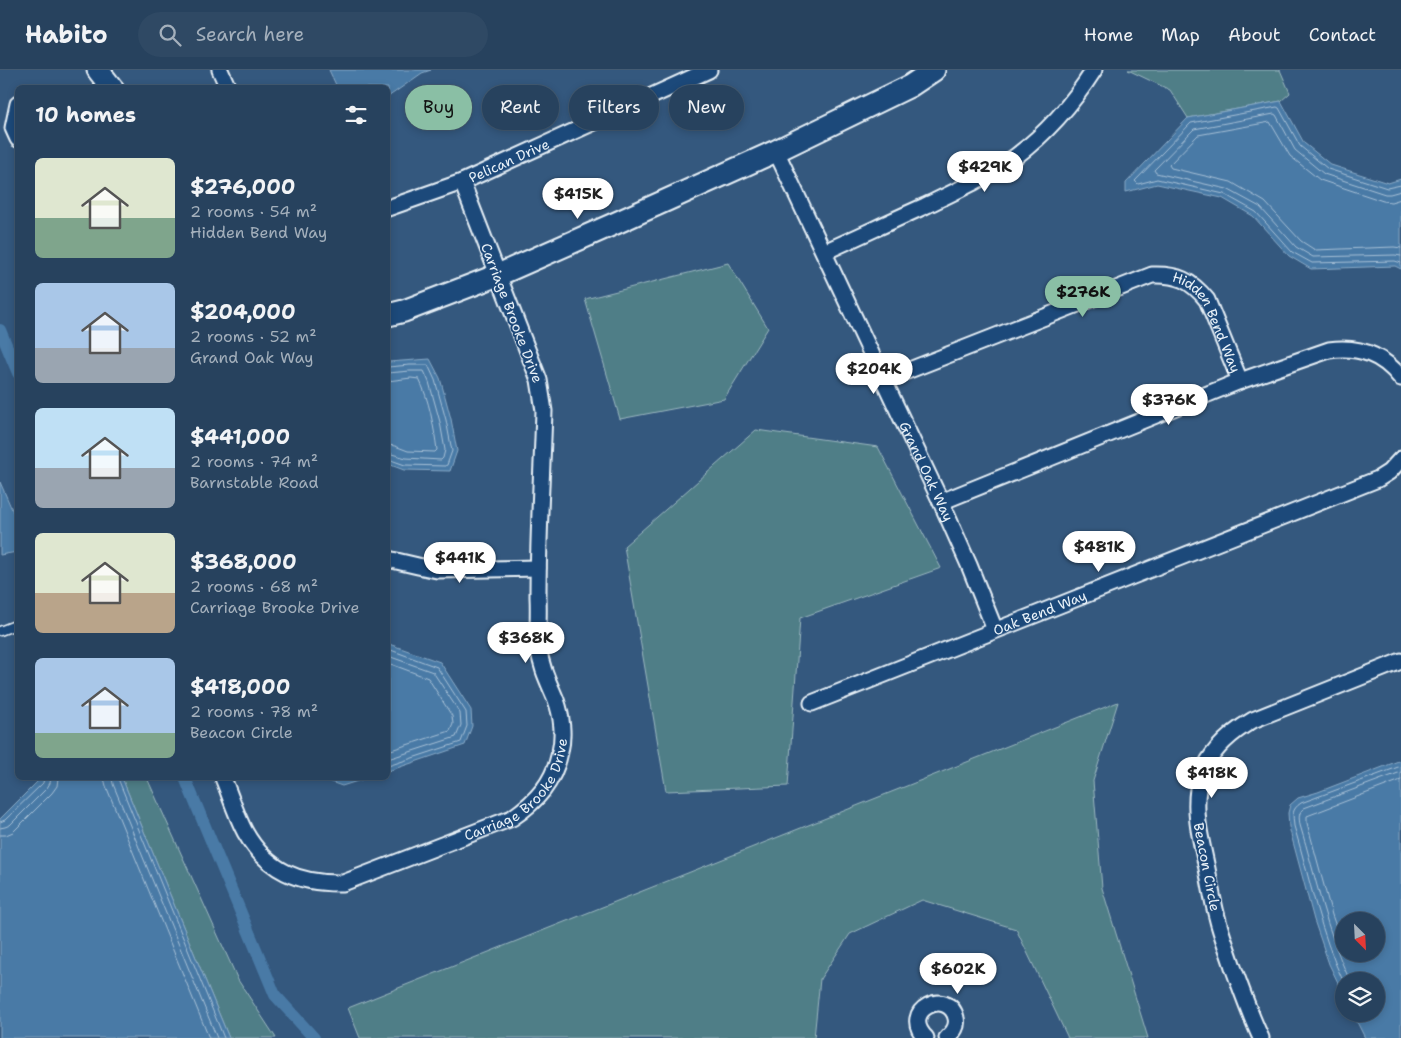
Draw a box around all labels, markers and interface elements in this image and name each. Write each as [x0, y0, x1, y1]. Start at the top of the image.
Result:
search box [138, 12, 488, 57]
text: Habito [25, 19, 108, 51]
icon: search [156, 21, 184, 49]
text: Search here [196, 22, 304, 47]
text: Home [1084, 23, 1133, 47]
text: Map [1161, 23, 1200, 47]
text: About [1228, 23, 1281, 47]
text: Contact [1309, 23, 1376, 47]
chip: Buy [405, 85, 472, 130]
chip: Rent [482, 85, 559, 130]
chip: Filters [569, 85, 659, 130]
chip: New [669, 85, 744, 130]
text: 10 homes [35, 101, 136, 129]
icon: filters [342, 101, 370, 129]
street label: Pelican Drive [466, 135, 552, 187]
pin: $429K [950, 150, 1020, 193]
text: $429K [958, 156, 1012, 177]
text: $276,000 [190, 173, 296, 201]
icon: home [75, 178, 135, 238]
pin: $415K [543, 178, 613, 220]
text: $415K [553, 183, 603, 204]
text: 2 rooms · 54 m² [190, 201, 317, 222]
text: Hidden Bend Way [190, 222, 327, 243]
street label: Carriage Brooke Drive [477, 241, 547, 386]
street label: Hidden Bend Way [1170, 268, 1245, 376]
pin: $276K [1048, 276, 1118, 318]
text: $276K [1056, 281, 1110, 302]
text: $204,000 [190, 298, 296, 326]
icon: home [75, 303, 135, 363]
text: 2 rooms · 52 m² [190, 326, 317, 347]
text: Grand Oak Way [190, 347, 314, 368]
pin: $204K [839, 352, 909, 395]
text: $204K [847, 358, 901, 379]
pin: $376K [1134, 384, 1204, 426]
text: $376K [1142, 389, 1196, 410]
street label: Grand Oak Way [895, 419, 957, 524]
text: $441,000 [190, 423, 290, 451]
icon: home [75, 428, 135, 488]
text: 2 rooms · 74 m² [190, 451, 318, 472]
text: Barnstable Road [190, 472, 319, 493]
pin: $481K [1064, 530, 1134, 573]
text: $481K [1073, 536, 1125, 557]
pin: $441K [425, 542, 495, 584]
text: $441K [435, 547, 485, 568]
text: $368,000 [190, 548, 297, 576]
icon: home [75, 553, 135, 613]
text: 2 rooms · 68 m² [190, 576, 318, 597]
street label: Oak Bend Way [990, 586, 1089, 639]
text: Carriage Brooke Drive [190, 597, 360, 618]
pin: $368K [491, 622, 561, 664]
text: $368K [498, 627, 554, 648]
text: $418,000 [190, 673, 290, 701]
icon: home [75, 678, 135, 738]
text: 2 rooms · 78 m² [190, 701, 318, 722]
text: Beacon Circle [190, 722, 293, 743]
street label: Carriage Brooke Drive [461, 737, 571, 845]
pin: $418K [1177, 756, 1247, 799]
text: $418K [1187, 762, 1237, 783]
street label: Beacon Circle [1190, 821, 1224, 913]
north arrow [1335, 912, 1385, 962]
map controls [1335, 912, 1385, 1022]
pin: $602K [923, 952, 993, 995]
text: $602K [931, 958, 985, 979]
button: layers [1335, 972, 1385, 1022]

